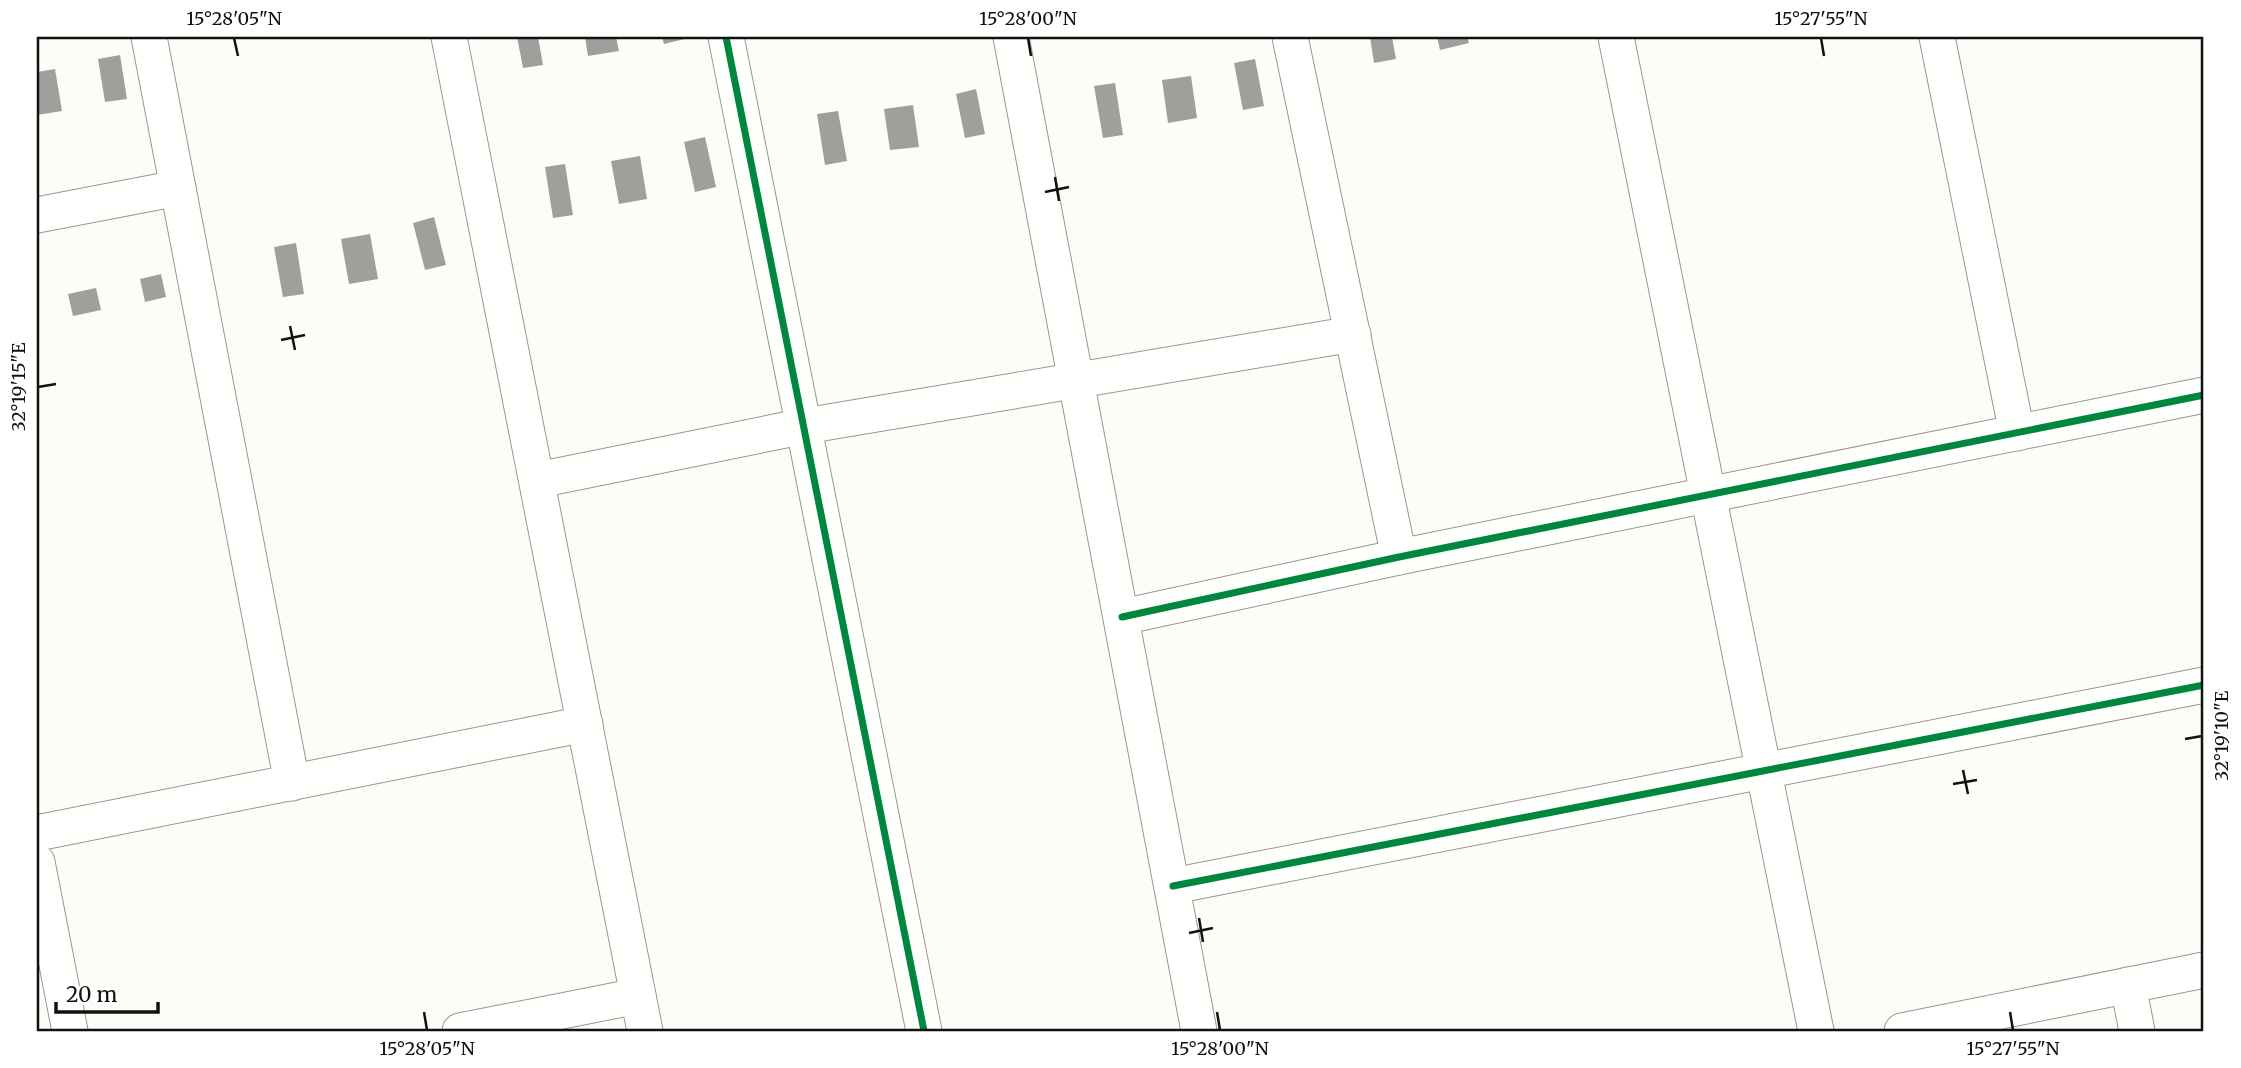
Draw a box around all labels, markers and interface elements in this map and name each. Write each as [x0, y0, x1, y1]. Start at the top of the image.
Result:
text: 15°28'05"N [186, 7, 282, 30]
text: 15°28'00"N [979, 7, 1077, 30]
text: 15°27'55"N [1775, 7, 1868, 30]
text: 32°19'15"E [7, 342, 30, 431]
text: 32°19'10"E [2210, 690, 2233, 781]
scale bar [56, 970, 158, 1014]
text: 20 m [66, 981, 118, 1008]
text: 15°28'05"N [379, 1037, 475, 1060]
text: 15°28'00"N [1171, 1037, 1269, 1060]
text: 15°27'55"N [1967, 1037, 2060, 1060]

